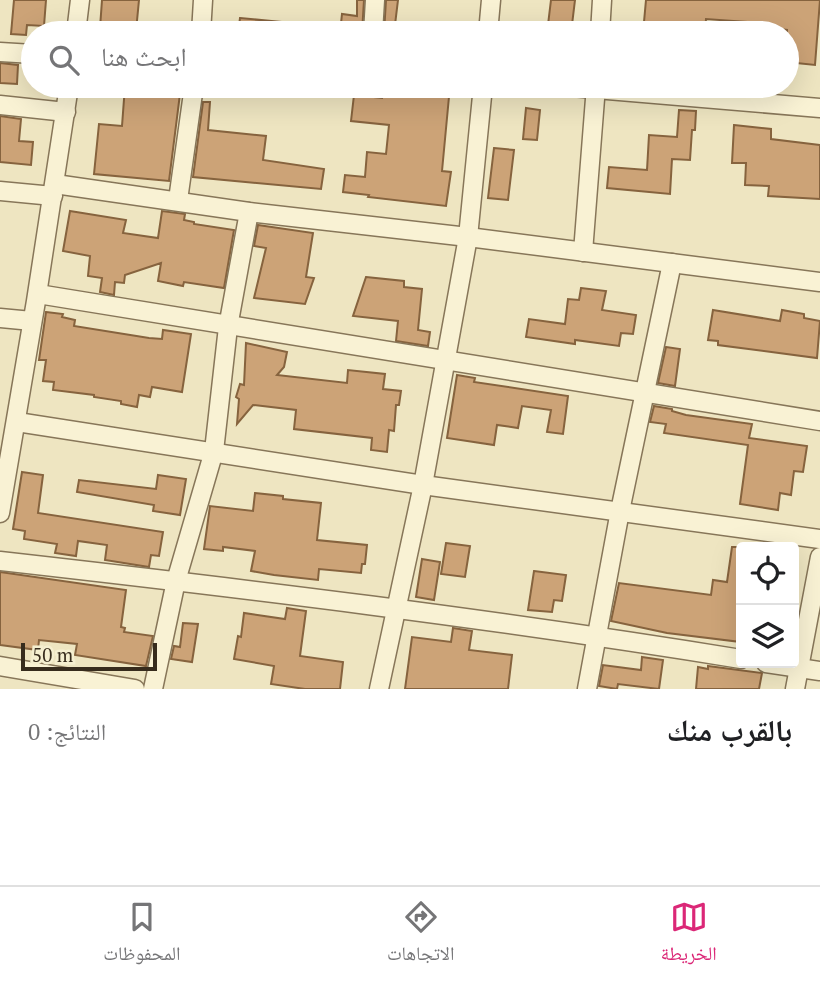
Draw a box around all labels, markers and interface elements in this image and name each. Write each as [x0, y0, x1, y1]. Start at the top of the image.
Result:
search box [21, 21, 799, 98]
text: ابحث هنا [101, 39, 187, 73]
icon: search [45, 41, 83, 79]
map controls [736, 542, 799, 668]
button: locate [736, 542, 799, 605]
button: layers [736, 605, 799, 668]
scale bar [21, 640, 158, 672]
text: 50 m [32, 642, 73, 667]
text: بالقرب منك [667, 710, 792, 750]
text: النتائج: 0 [28, 716, 106, 747]
tab: المحفوظات [103, 898, 181, 972]
tab: الاتجاهات [387, 898, 454, 972]
tab: الخريطة [661, 898, 717, 972]

